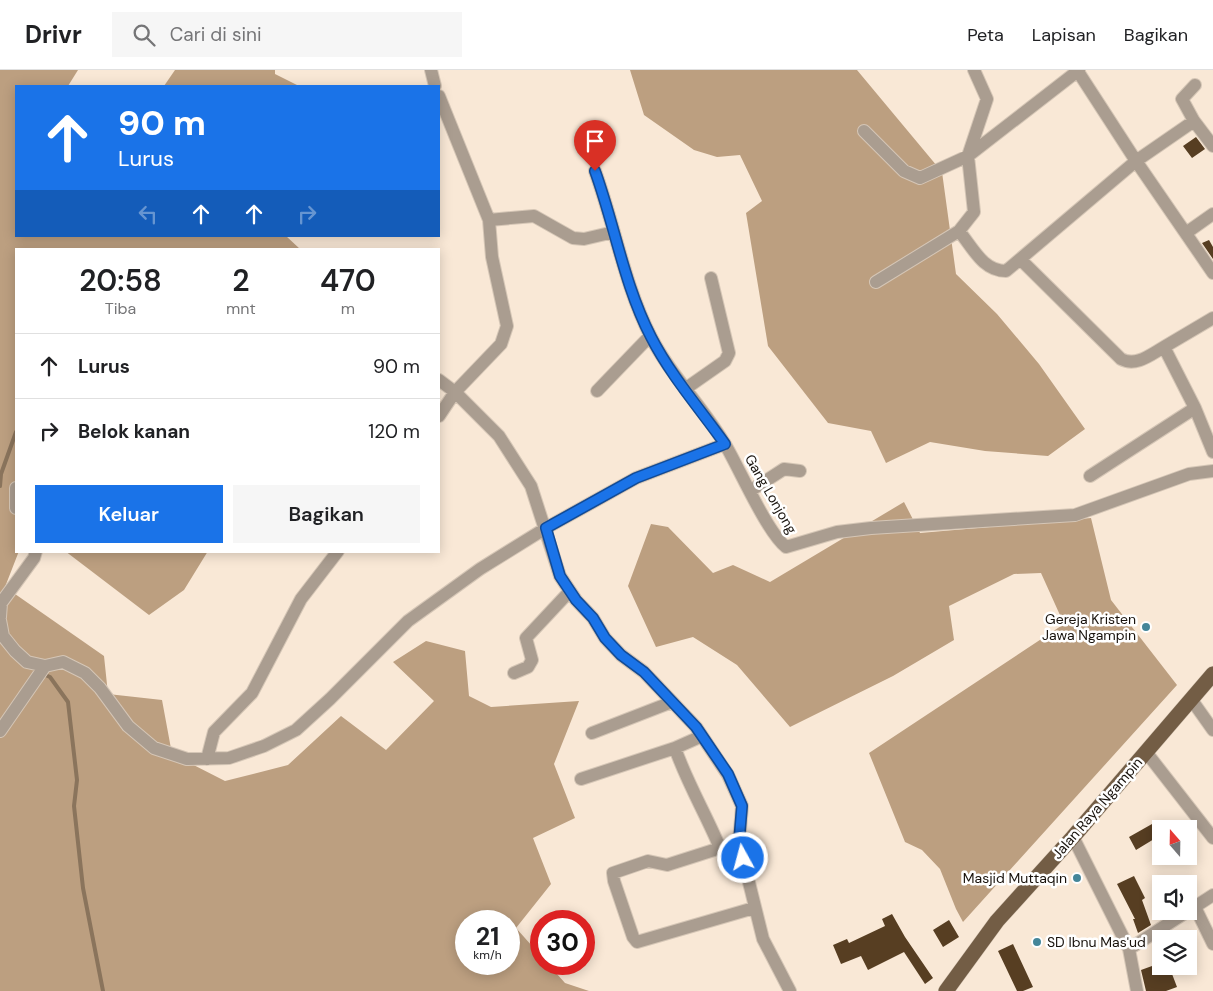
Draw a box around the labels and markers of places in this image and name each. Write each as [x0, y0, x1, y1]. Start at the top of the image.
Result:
pin [574, 120, 616, 171]
place label: Gereja Kristen Jawa Ngampin [1042, 610, 1136, 644]
marker: Gereja Kristen Jawa Ngampin [1140, 621, 1152, 633]
place label: Masjid Muttaqin [963, 869, 1067, 887]
marker: Masjid Muttaqin [1071, 872, 1083, 884]
place label: SD Ibnu Mas'ud [1047, 933, 1146, 951]
marker: SD Ibnu Mas'ud [1031, 936, 1043, 948]

